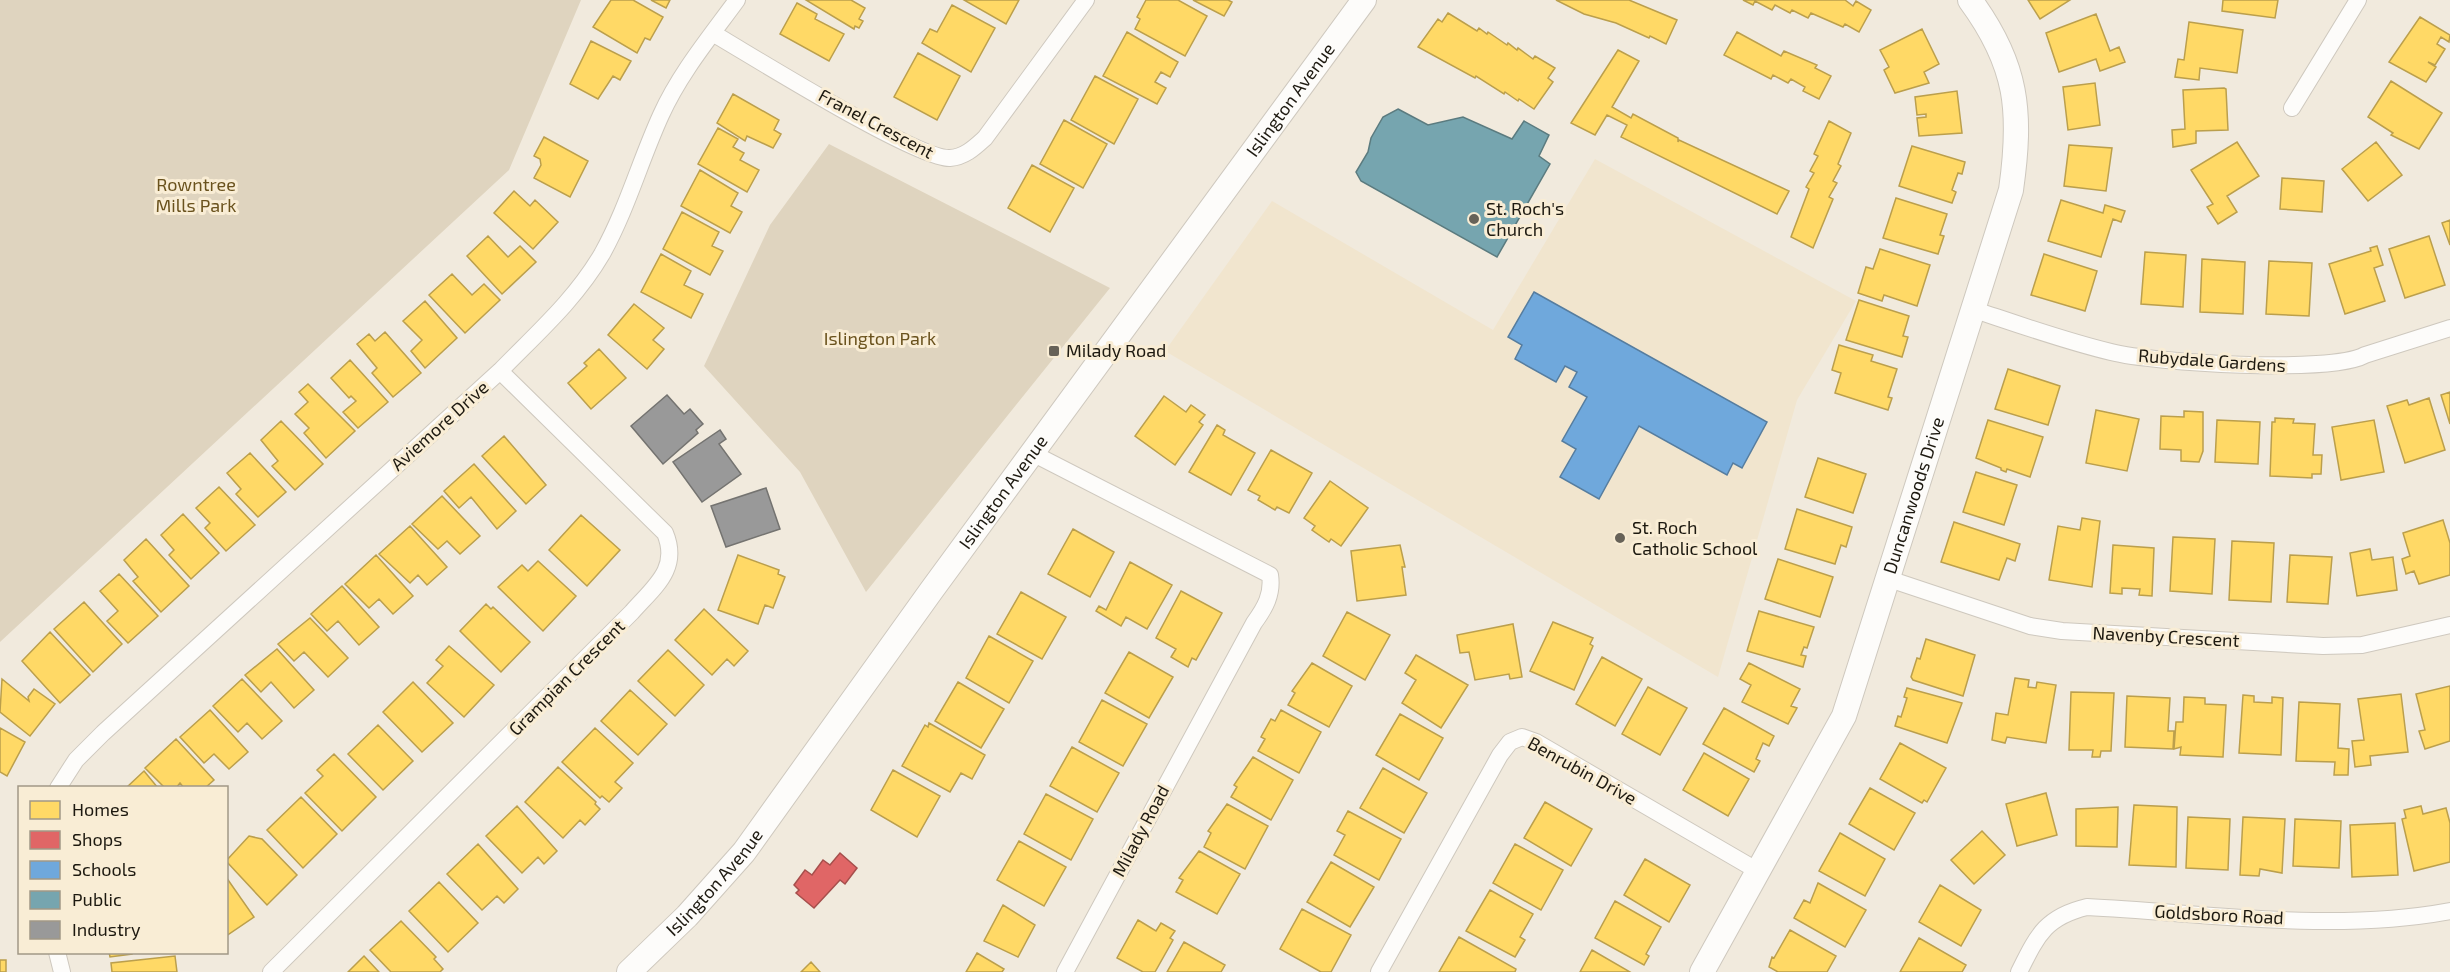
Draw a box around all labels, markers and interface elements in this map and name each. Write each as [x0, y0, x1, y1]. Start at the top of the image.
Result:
street label: Islington Avenue [1241, 38, 1339, 161]
street label: Franel Crescent [815, 84, 938, 163]
park label: Rowntree Mills Park [156, 173, 236, 216]
place label: St. Roch's Church [1486, 197, 1564, 240]
marker: St. Roch's Church [1467, 212, 1481, 226]
park label: Islington Park [824, 327, 936, 349]
place label: Milady Road [1066, 339, 1166, 361]
marker: Milady Road [1047, 344, 1061, 358]
street label: Rubydale Gardens [2137, 344, 2287, 376]
street label: Aviemore Drive [386, 376, 493, 475]
street label: Duncanwoods Drive [1878, 414, 1948, 576]
street label: Islington Avenue [954, 430, 1052, 553]
place label: St. Roch Catholic School [1632, 516, 1758, 559]
marker: St. Roch Catholic School [1613, 531, 1627, 545]
street label: Grampian Crescent [504, 615, 629, 740]
street label: Navenby Crescent [2092, 621, 2240, 651]
street label: Benrubin Drive [1524, 731, 1641, 809]
street label: Milady Road [1107, 781, 1173, 880]
legend [18, 786, 228, 954]
text: Homes [72, 798, 129, 820]
street label: Islington Avenue [661, 824, 767, 940]
text: Shops [72, 828, 122, 850]
text: Schools [72, 858, 136, 880]
text: Public [72, 888, 122, 910]
street label: Goldsboro Road [2154, 900, 2284, 928]
text: Industry [72, 918, 141, 940]

